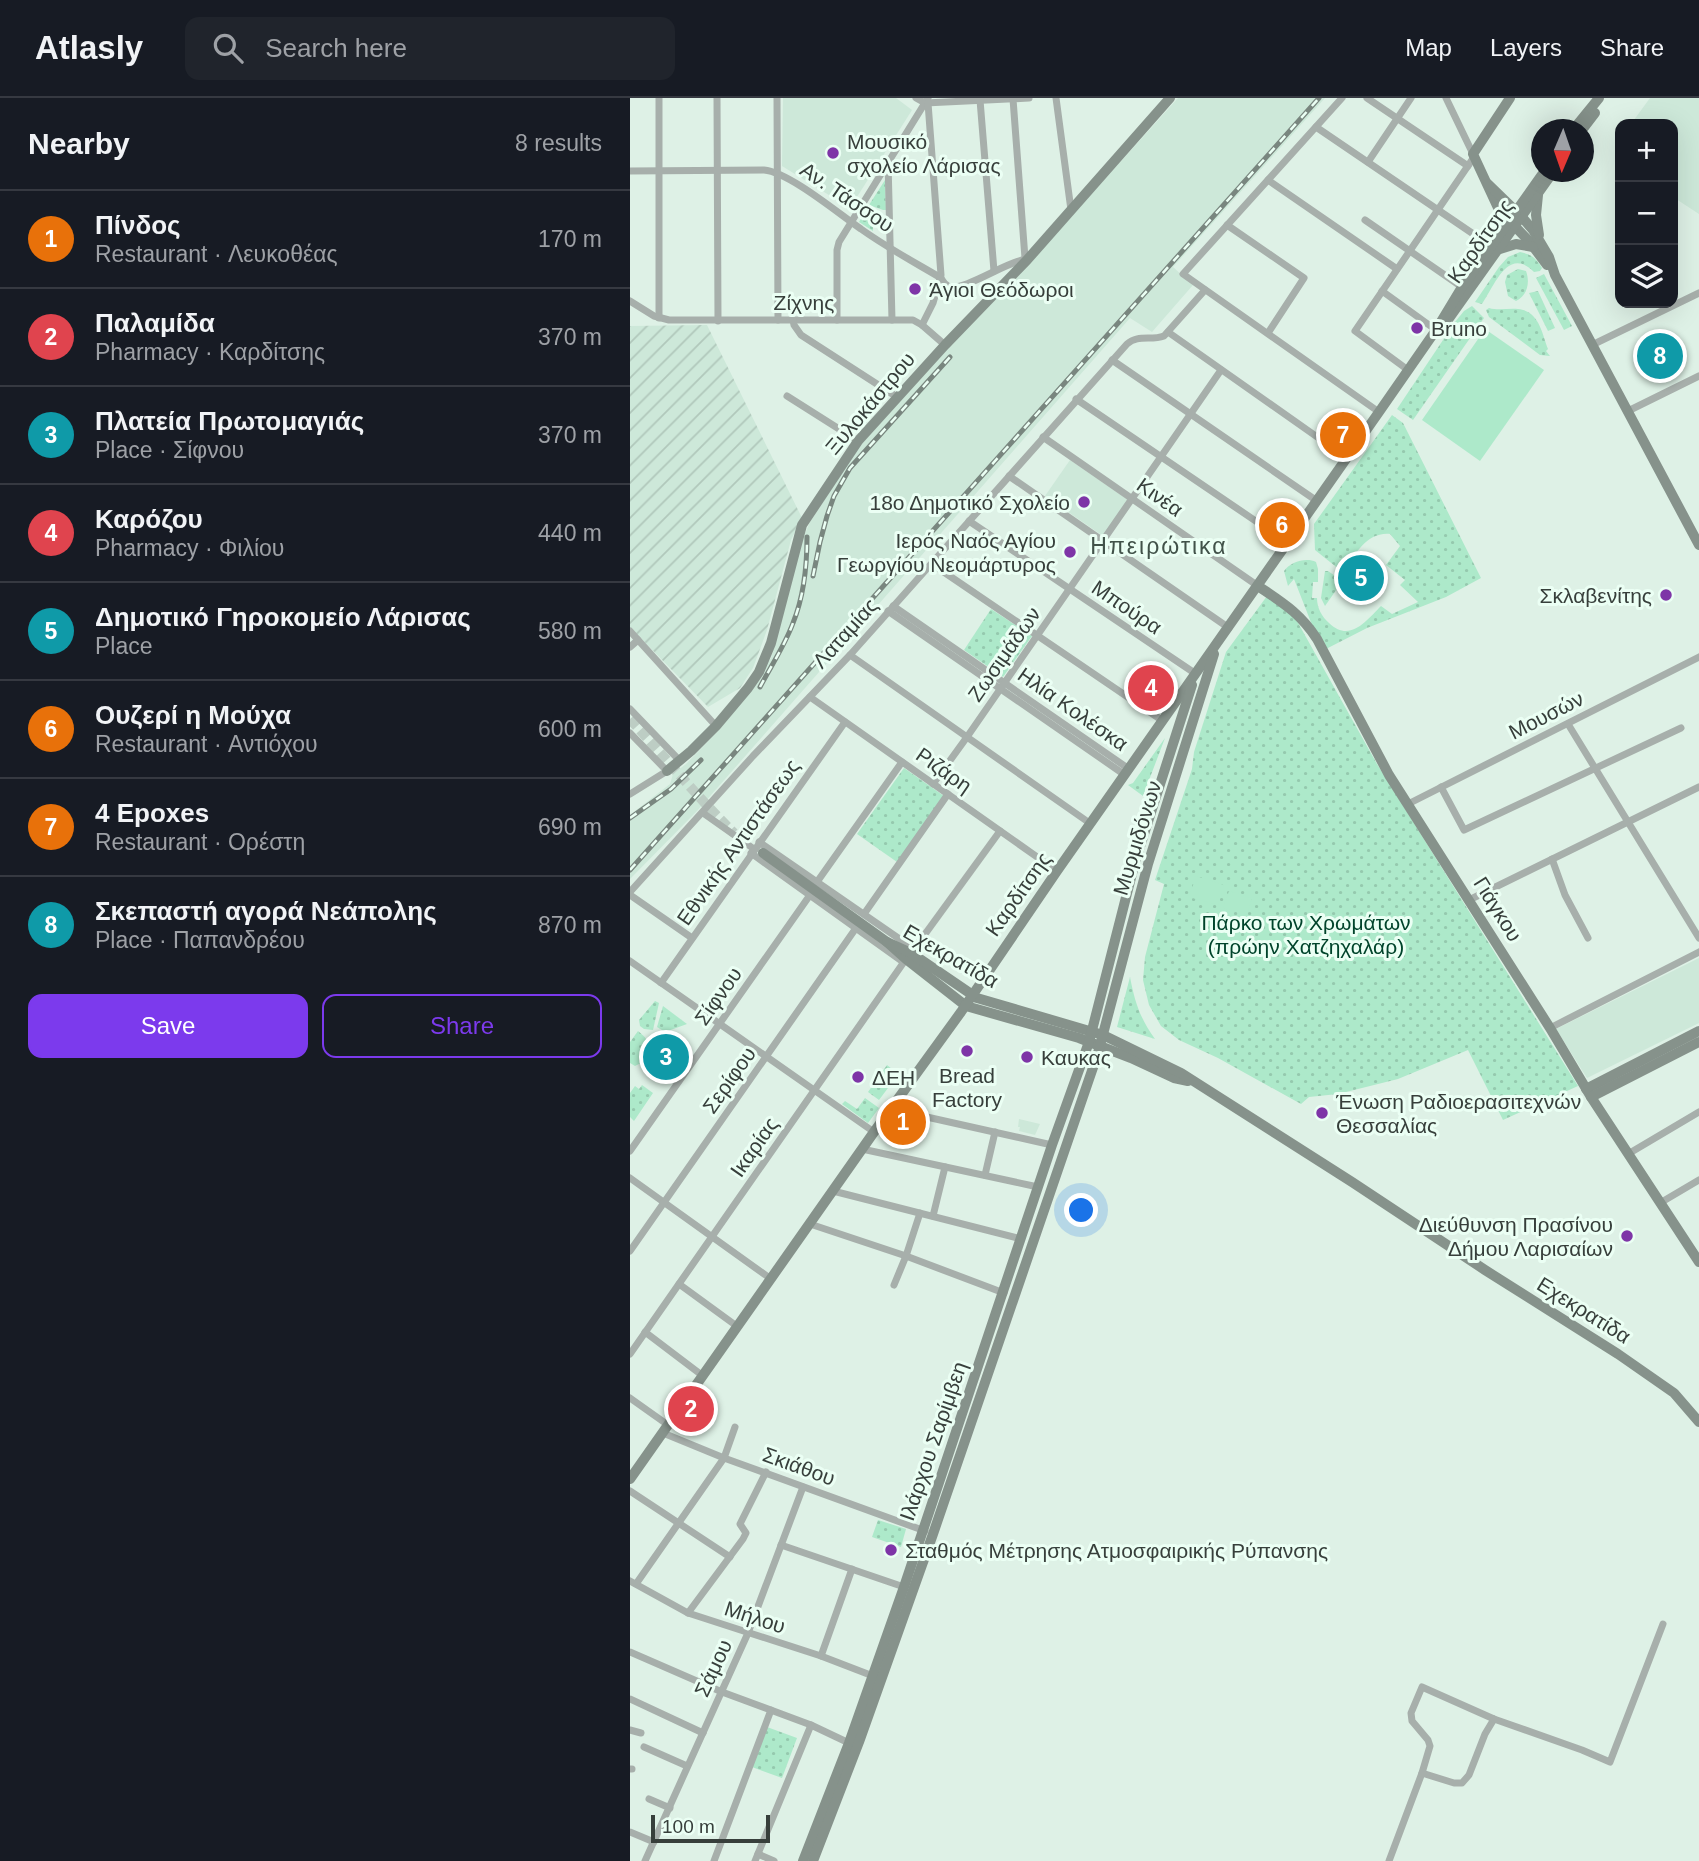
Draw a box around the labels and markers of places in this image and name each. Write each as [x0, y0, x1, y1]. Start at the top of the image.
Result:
place label: Μουσικό σχολείο Λάρισας [847, 130, 1001, 177]
marker: Μουσικό σχολείο Λάρισας [825, 145, 841, 161]
place label: Άγιοι Θεόδωροι [929, 278, 1074, 301]
marker: Άγιοι Θεόδωροι [907, 281, 923, 297]
place label: Bruno [1431, 317, 1487, 340]
marker: Bruno [1409, 320, 1425, 336]
pin: 8 [1637, 330, 1683, 382]
pin: 7 [1320, 409, 1366, 461]
place label: 18ο Δημοτικό Σχολείο [869, 491, 1070, 514]
marker: 18ο Δημοτικό Σχολείο [1076, 494, 1092, 510]
pin: 6 [1259, 499, 1305, 551]
place label: Ιερός Ναός Αγίου Γεωργίου Νεομάρτυρος [837, 529, 1056, 576]
marker: Ιερός Ναός Αγίου Γεωργίου Νεομάρτυρος [1062, 544, 1078, 560]
pin: 5 [1338, 552, 1384, 604]
place label: Σκλαβενίτης [1539, 584, 1652, 607]
marker: Σκλαβενίτης [1658, 587, 1674, 603]
pin: 4 [1128, 662, 1174, 714]
pin: 3 [643, 1031, 689, 1083]
marker: Bread Factory [959, 1043, 975, 1059]
place label: Καυκας [1041, 1046, 1111, 1069]
marker: Καυκας [1019, 1049, 1035, 1065]
place label: Bread Factory [932, 1064, 1003, 1111]
place label: ΔΕΗ [872, 1066, 915, 1089]
marker: ΔΕΗ [850, 1069, 866, 1085]
place label: Ένωση Ραδιοερασιτεχνών Θεσσαλίας [1335, 1090, 1581, 1137]
pin: 1 [880, 1096, 926, 1148]
marker: Ένωση Ραδιοερασιτεχνών Θεσσαλίας [1314, 1105, 1330, 1121]
place label: Διεύθυνση Πρασίνου Δήμου Λαρισαίων [1419, 1213, 1613, 1260]
marker: Διεύθυνση Πρασίνου Δήμου Λαρισαίων [1619, 1228, 1635, 1244]
pin: 2 [668, 1383, 714, 1435]
place label: Σταθμός Μέτρησης Ατμοσφαιρικής Ρύπανσης [905, 1539, 1328, 1562]
marker: Σταθμός Μέτρησης Ατμοσφαιρικής Ρύπανσης [883, 1542, 899, 1558]

